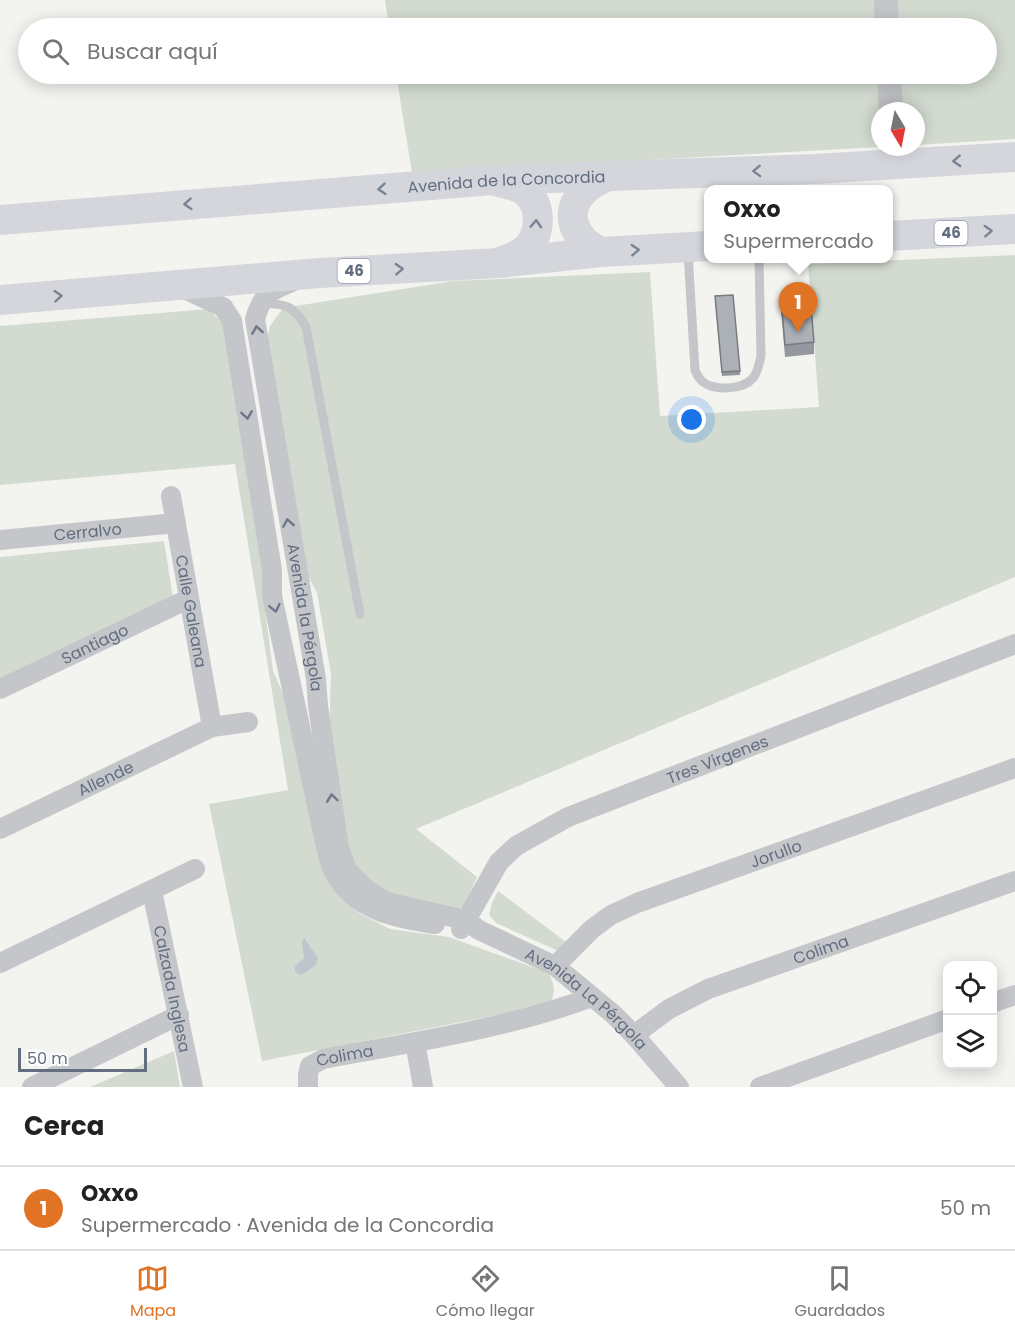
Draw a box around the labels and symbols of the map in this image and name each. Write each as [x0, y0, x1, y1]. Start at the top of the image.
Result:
north arrow [871, 102, 925, 156]
one-way arrow [952, 154, 961, 167]
one-way arrow [752, 164, 761, 177]
street label: Avenida de la Concordia [407, 165, 606, 199]
one-way arrow [378, 182, 387, 195]
one-way arrow [183, 197, 193, 210]
one-way arrow [530, 219, 543, 228]
road number: 46 [934, 221, 968, 245]
one-way arrow [984, 224, 993, 237]
one-way arrow [631, 243, 640, 256]
road number: 46 [338, 259, 370, 283]
one-way arrow [395, 262, 404, 275]
pin: 1 [778, 282, 818, 332]
one-way arrow [54, 290, 63, 303]
one-way arrow [251, 326, 263, 335]
your location [677, 405, 706, 434]
one-way arrow [241, 411, 253, 420]
street label: Cerralvo [53, 517, 123, 547]
one-way arrow [283, 518, 295, 528]
street label: Avenida la Pérgola [281, 542, 328, 692]
street label: Calle Galeana [170, 553, 212, 670]
one-way arrow [268, 603, 281, 613]
street label: Santiago [57, 618, 132, 670]
street label: Tres Virgenes [663, 730, 772, 790]
street label: Allende [74, 755, 138, 802]
one-way arrow [326, 794, 338, 803]
street label: Jorullo [747, 834, 805, 874]
street label: Calzada Inglesa [147, 923, 196, 1055]
street label: Colima [790, 929, 852, 970]
street label: Avenida La Pérgola [521, 942, 653, 1055]
street label: Colima [312, 1039, 375, 1073]
scale bar [18, 1045, 147, 1072]

